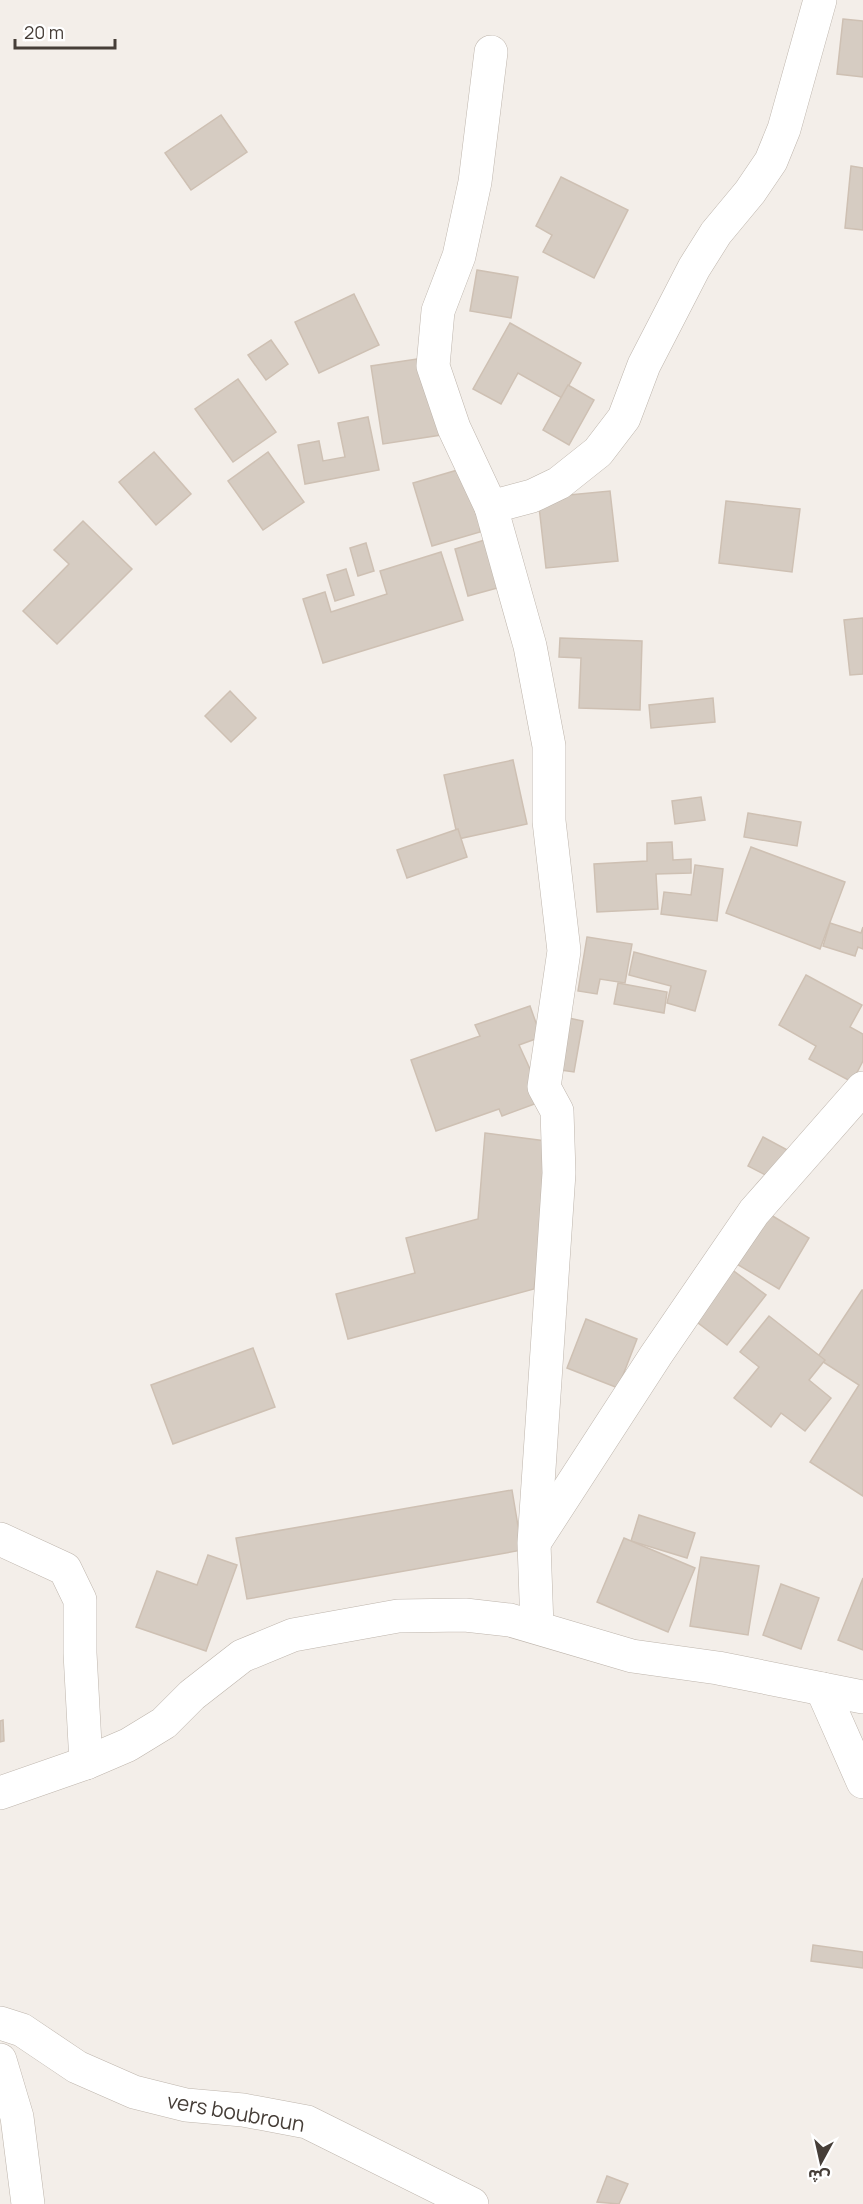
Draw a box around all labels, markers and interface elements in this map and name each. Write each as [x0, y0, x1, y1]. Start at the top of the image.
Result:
scale bar [15, 12, 116, 50]
text: 20 m [24, 20, 64, 44]
street label: vers boubroun [165, 2086, 307, 2138]
north arrow [791, 2132, 851, 2192]
text: ش [806, 2164, 831, 2189]

